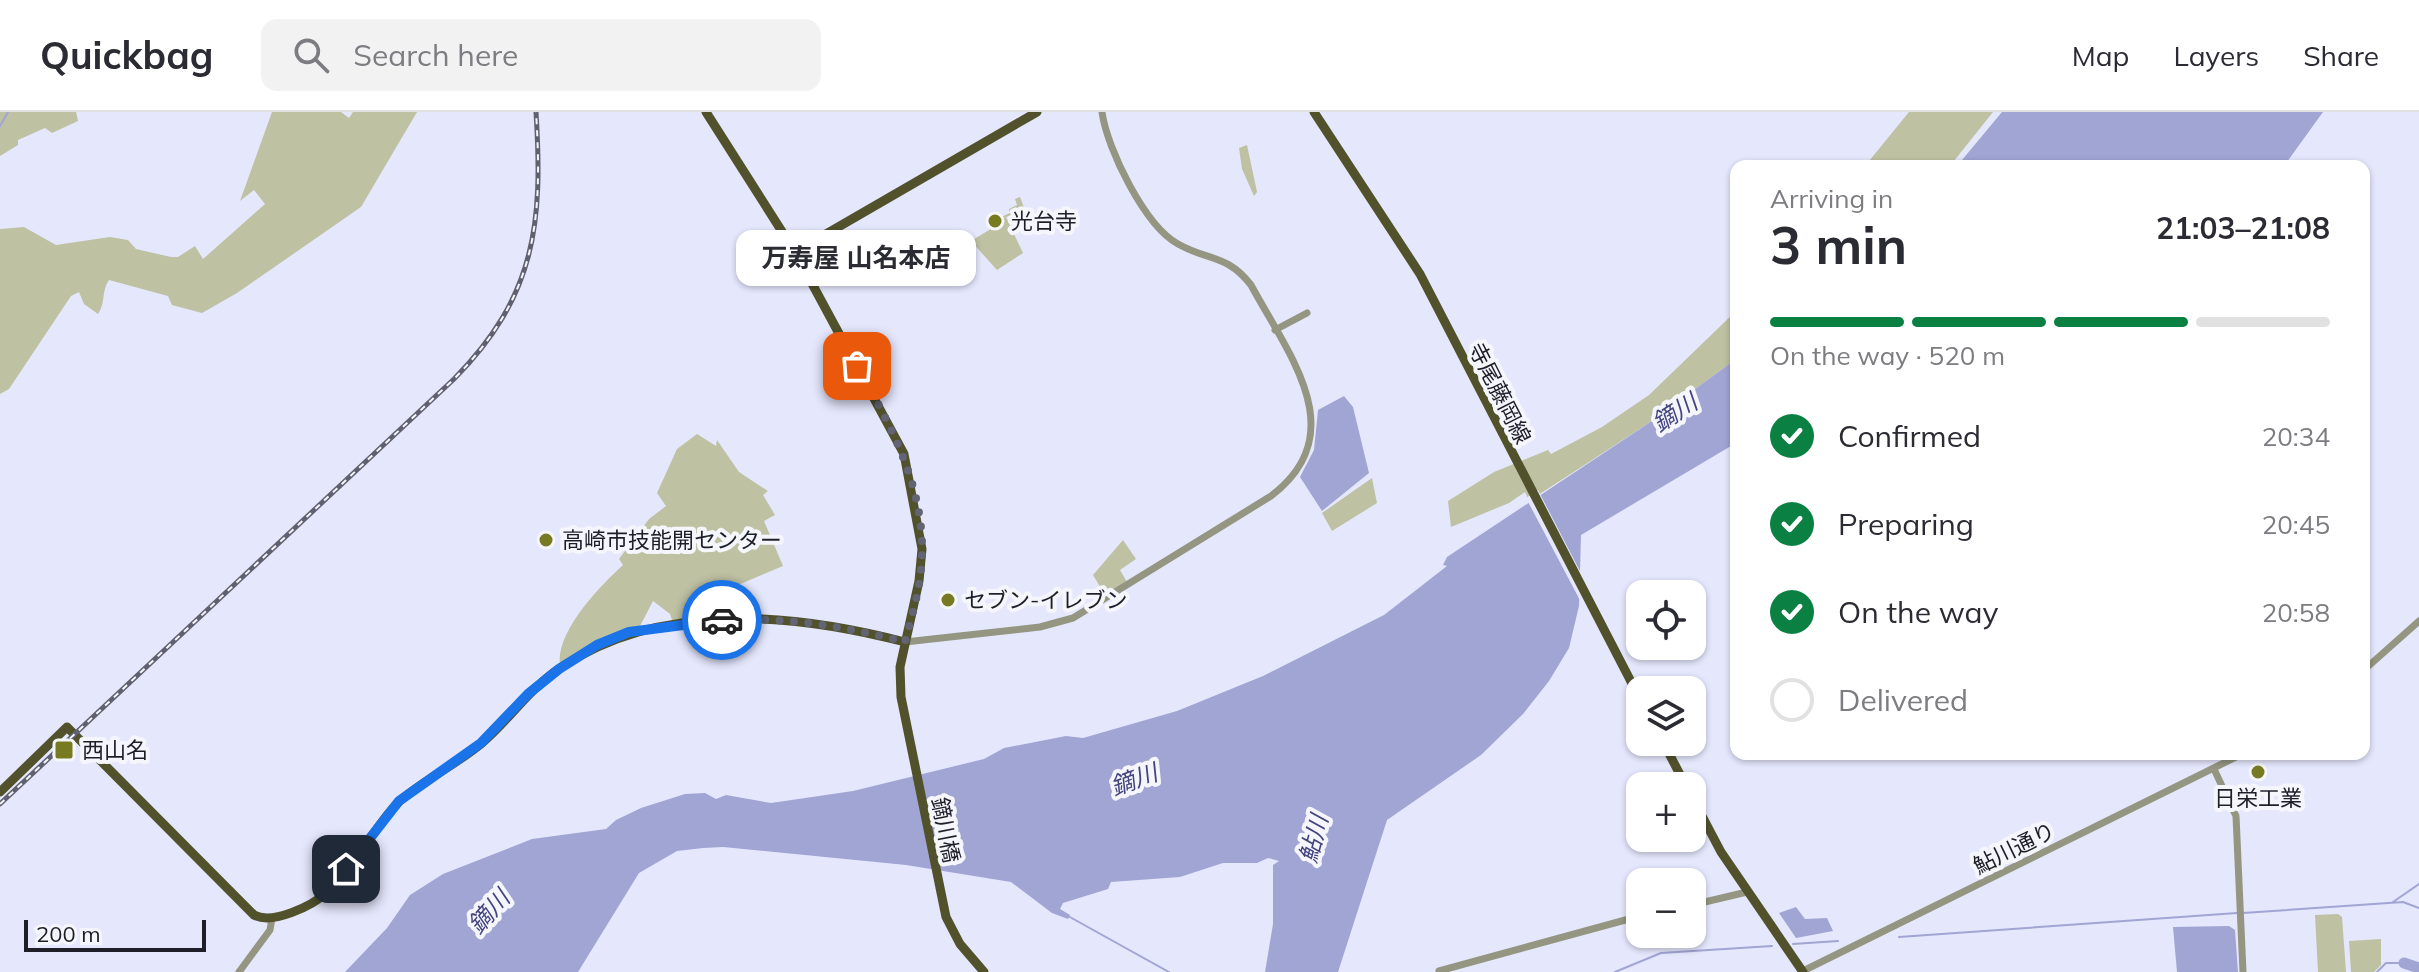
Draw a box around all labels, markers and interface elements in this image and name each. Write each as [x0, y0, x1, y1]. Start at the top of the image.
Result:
search box [261, 19, 821, 91]
text: Quickbag [40, 31, 213, 79]
icon: search [289, 33, 333, 77]
text: Search here [353, 36, 518, 74]
text: Map [2072, 38, 2129, 73]
text: Layers [2173, 38, 2259, 73]
text: Share [2303, 38, 2379, 73]
text: Arriving in [1770, 182, 1893, 215]
place label: 光台寺 [1011, 207, 1077, 235]
text: 21:03–21:08 [2156, 209, 2330, 247]
marker: 光台寺 [986, 212, 1004, 230]
text: 3 min [1770, 212, 1907, 277]
callout: 万寿屋 山名本店 [737, 230, 977, 286]
text: 万寿屋 山名本店 [761, 241, 951, 274]
pin [823, 332, 891, 400]
street label: 寺尾藤岡線 [1463, 338, 1537, 448]
text: On the way · 520 m [1770, 339, 2005, 372]
icon: bag [835, 344, 879, 388]
water label: 鏑川 [1646, 385, 1705, 438]
icon: check [1770, 414, 1814, 458]
text: Confirmed [1838, 417, 1981, 455]
text: 20:34 [2262, 420, 2330, 453]
icon: check [1770, 502, 1814, 546]
text: Preparing [1838, 505, 1974, 543]
text: 20:45 [2262, 508, 2330, 541]
place label: 高崎市技能開センター [562, 526, 782, 554]
marker: 高崎市技能開センター [537, 531, 555, 549]
courier [682, 580, 762, 660]
map controls [1626, 580, 1706, 948]
button: locate [1626, 580, 1706, 660]
place label: セブン-イレブン [964, 586, 1127, 614]
icon: check [1770, 590, 1814, 634]
marker: セブン-イレブン [939, 591, 957, 609]
text: On the way [1838, 593, 1998, 631]
text: 20:58 [2262, 596, 2330, 629]
icon: car [700, 598, 744, 642]
button: layers [1626, 676, 1706, 756]
text: Delivered [1838, 681, 1968, 719]
place label: 西山名 [82, 736, 148, 764]
marker: 西山名 [53, 739, 75, 761]
water label: 鏑川 [1106, 756, 1164, 801]
marker: 日栄工業 [2249, 763, 2267, 781]
button: + [1626, 772, 1706, 852]
place label: 日栄工業 [2214, 784, 2302, 812]
street label: 鏑川橋 [926, 795, 966, 865]
water label: 鮎川 [1292, 809, 1335, 866]
street label: 鮎川通り [1968, 816, 2060, 880]
pin [312, 835, 380, 903]
icon: home [324, 847, 368, 891]
button: − [1626, 868, 1706, 948]
water label: 鏑川 [461, 881, 517, 939]
scale bar [24, 916, 206, 952]
text: 200 m [36, 920, 101, 948]

